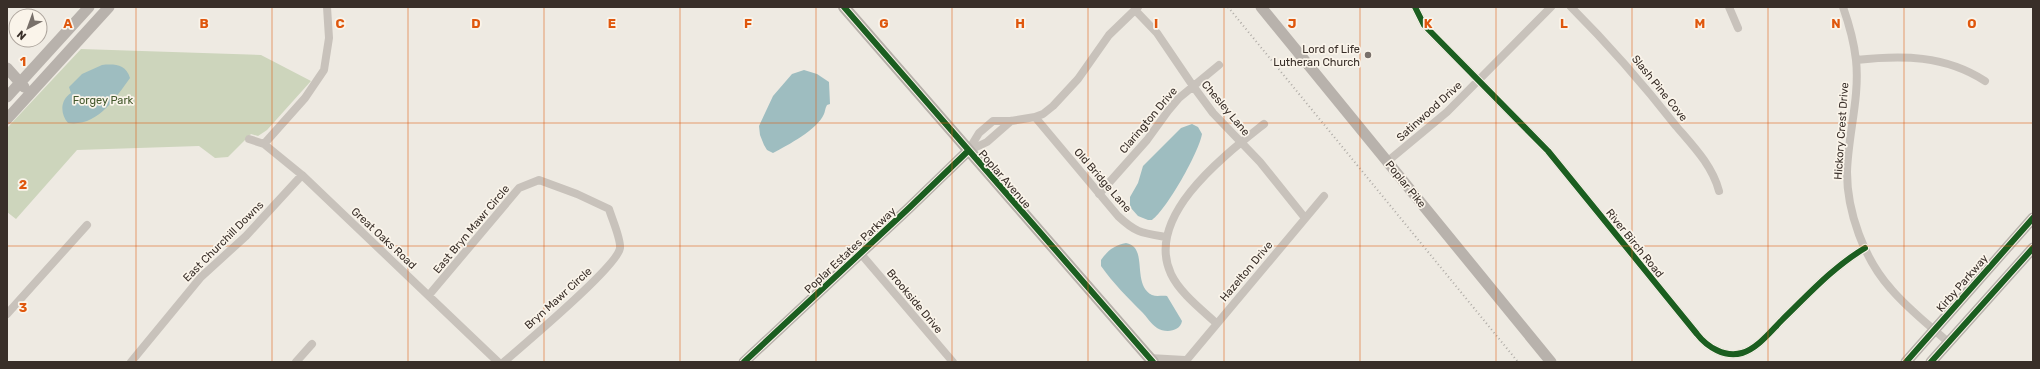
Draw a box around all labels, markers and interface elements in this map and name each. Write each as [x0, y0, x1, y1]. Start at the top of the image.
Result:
north arrow [8, 8, 48, 48]
text: A [63, 16, 73, 31]
text: B [199, 16, 209, 31]
text: C [335, 16, 345, 31]
text: D [471, 16, 481, 31]
text: E [608, 16, 616, 31]
text: F [744, 16, 752, 31]
text: G [879, 16, 889, 31]
text: H [1015, 16, 1025, 31]
text: I [1154, 16, 1158, 31]
text: J [1288, 16, 1296, 31]
text: K [1424, 16, 1433, 31]
text: L [1560, 16, 1568, 31]
text: M [1695, 16, 1705, 31]
text: N [1831, 16, 1841, 31]
text: O [1967, 16, 1977, 31]
text: N [14, 28, 29, 43]
place label: Lord of Life Lutheran Church [1273, 43, 1360, 69]
marker: Lord of Life Lutheran Church [1363, 50, 1373, 60]
street label: Slash Pine Cove [1629, 53, 1690, 124]
text: 1 [20, 54, 26, 69]
street label: Chesley Lane [1199, 78, 1252, 139]
street label: Satinwood Drive [1394, 79, 1465, 144]
street label: Hickory Crest Drive [1832, 82, 1851, 180]
street label: Clarington Drive [1117, 85, 1180, 156]
park label: Forgey Park [73, 94, 134, 107]
street label: Old Bridge Lane [1071, 146, 1134, 215]
street label: Poplar Avenue [976, 147, 1034, 211]
street label: Poplar Pike [1383, 158, 1428, 210]
text: 2 [19, 177, 27, 192]
street label: East Bryn Mawr Circle [431, 182, 512, 276]
street label: East Churchill Downs [180, 198, 267, 284]
street label: Great Oaks Road [348, 205, 419, 272]
street label: Poplar Estates Parkway [802, 205, 899, 296]
street label: River Birch Road [1603, 207, 1666, 280]
street label: Hazelton Drive [1217, 239, 1275, 304]
street label: Kirby Parkway [1934, 252, 1991, 315]
street label: Bryn Mawr Circle [522, 265, 595, 332]
street label: Brookside Drive [884, 267, 945, 336]
text: 3 [19, 300, 28, 315]

